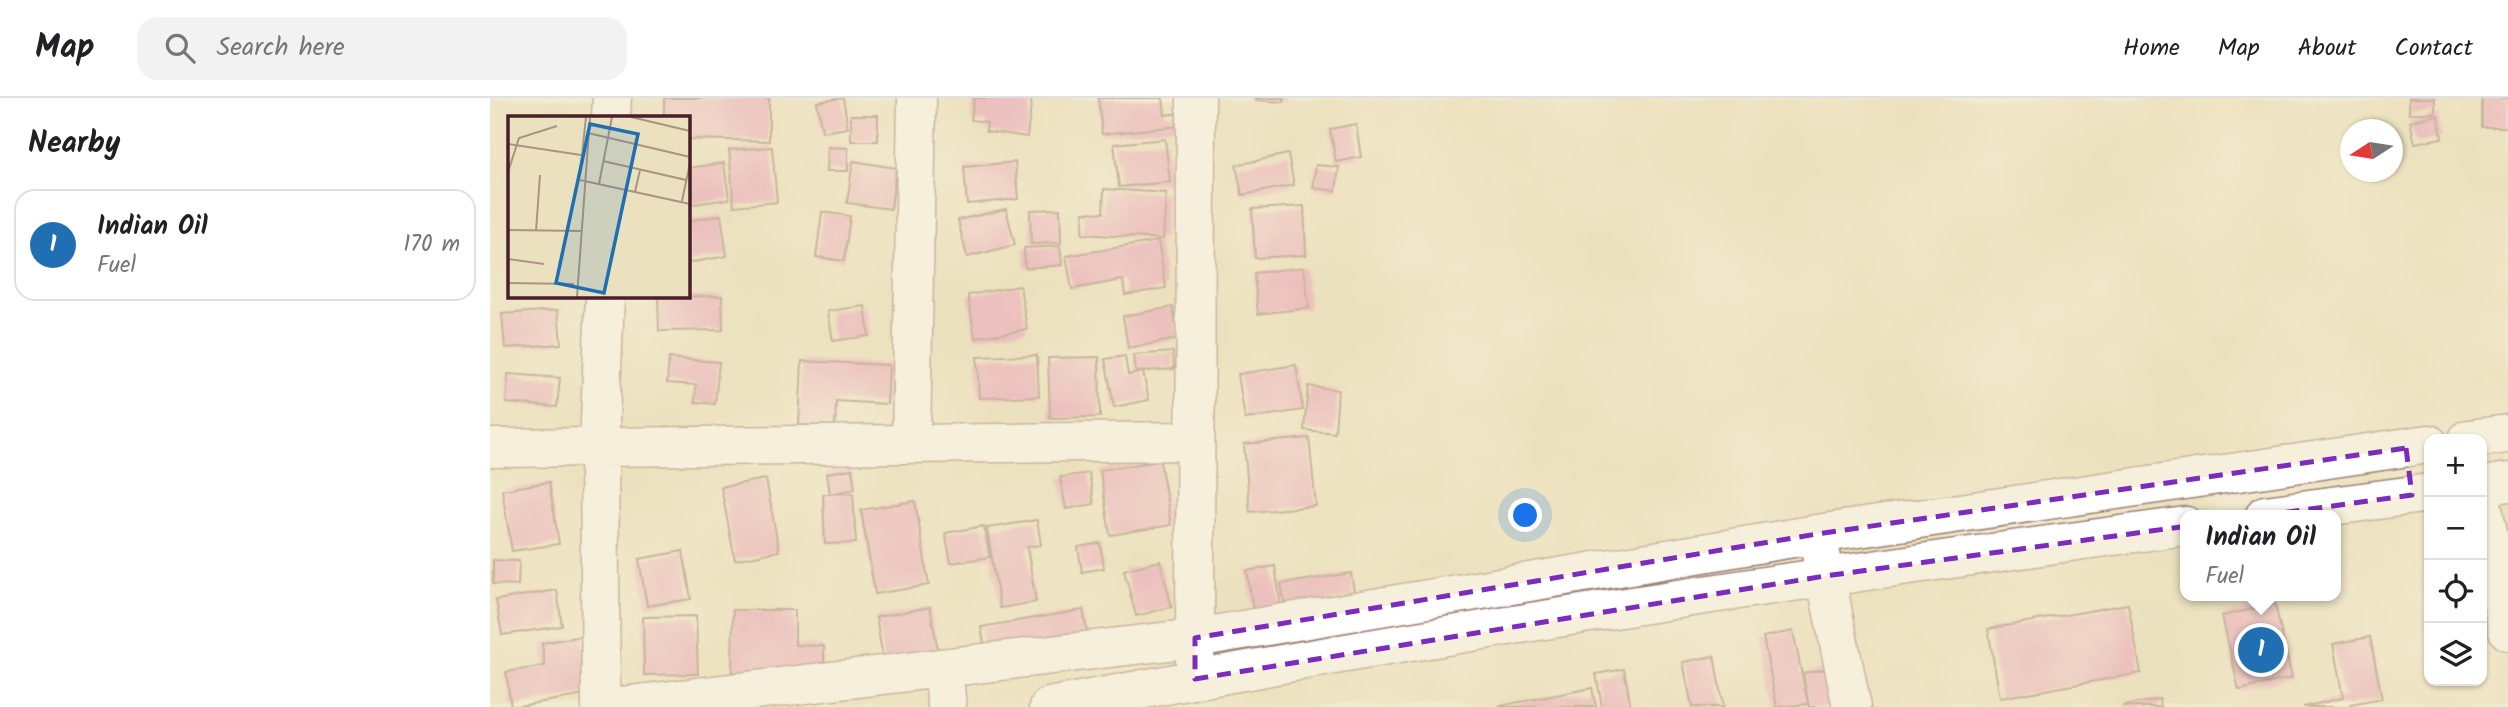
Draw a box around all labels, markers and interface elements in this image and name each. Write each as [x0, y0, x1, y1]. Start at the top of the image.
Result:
search box [137, 17, 627, 80]
text: Map [35, 22, 95, 75]
text: Search here [217, 27, 345, 69]
icon: search [161, 29, 199, 67]
text: Home [2123, 29, 2180, 68]
text: Map [2218, 29, 2260, 68]
text: About [2298, 29, 2356, 68]
text: Contact [2394, 29, 2473, 68]
inset map [508, 116, 690, 298]
north arrow [2340, 119, 2403, 182]
text: Nearby [28, 120, 120, 168]
text: Indian Oil [97, 206, 208, 248]
text: 1 [50, 227, 56, 263]
text: 170 m [403, 227, 460, 263]
text: Fuel [97, 248, 136, 284]
map controls [2424, 434, 2487, 686]
button: + [2424, 434, 2487, 497]
button: − [2424, 497, 2487, 560]
your location [1508, 498, 1542, 532]
popup [2180, 510, 2341, 601]
text: Indian Oil [2205, 517, 2316, 559]
text: Fuel [2205, 559, 2244, 595]
button: locate [2424, 560, 2487, 623]
button: layers [2424, 623, 2487, 686]
pin: 1 [2238, 624, 2284, 676]

